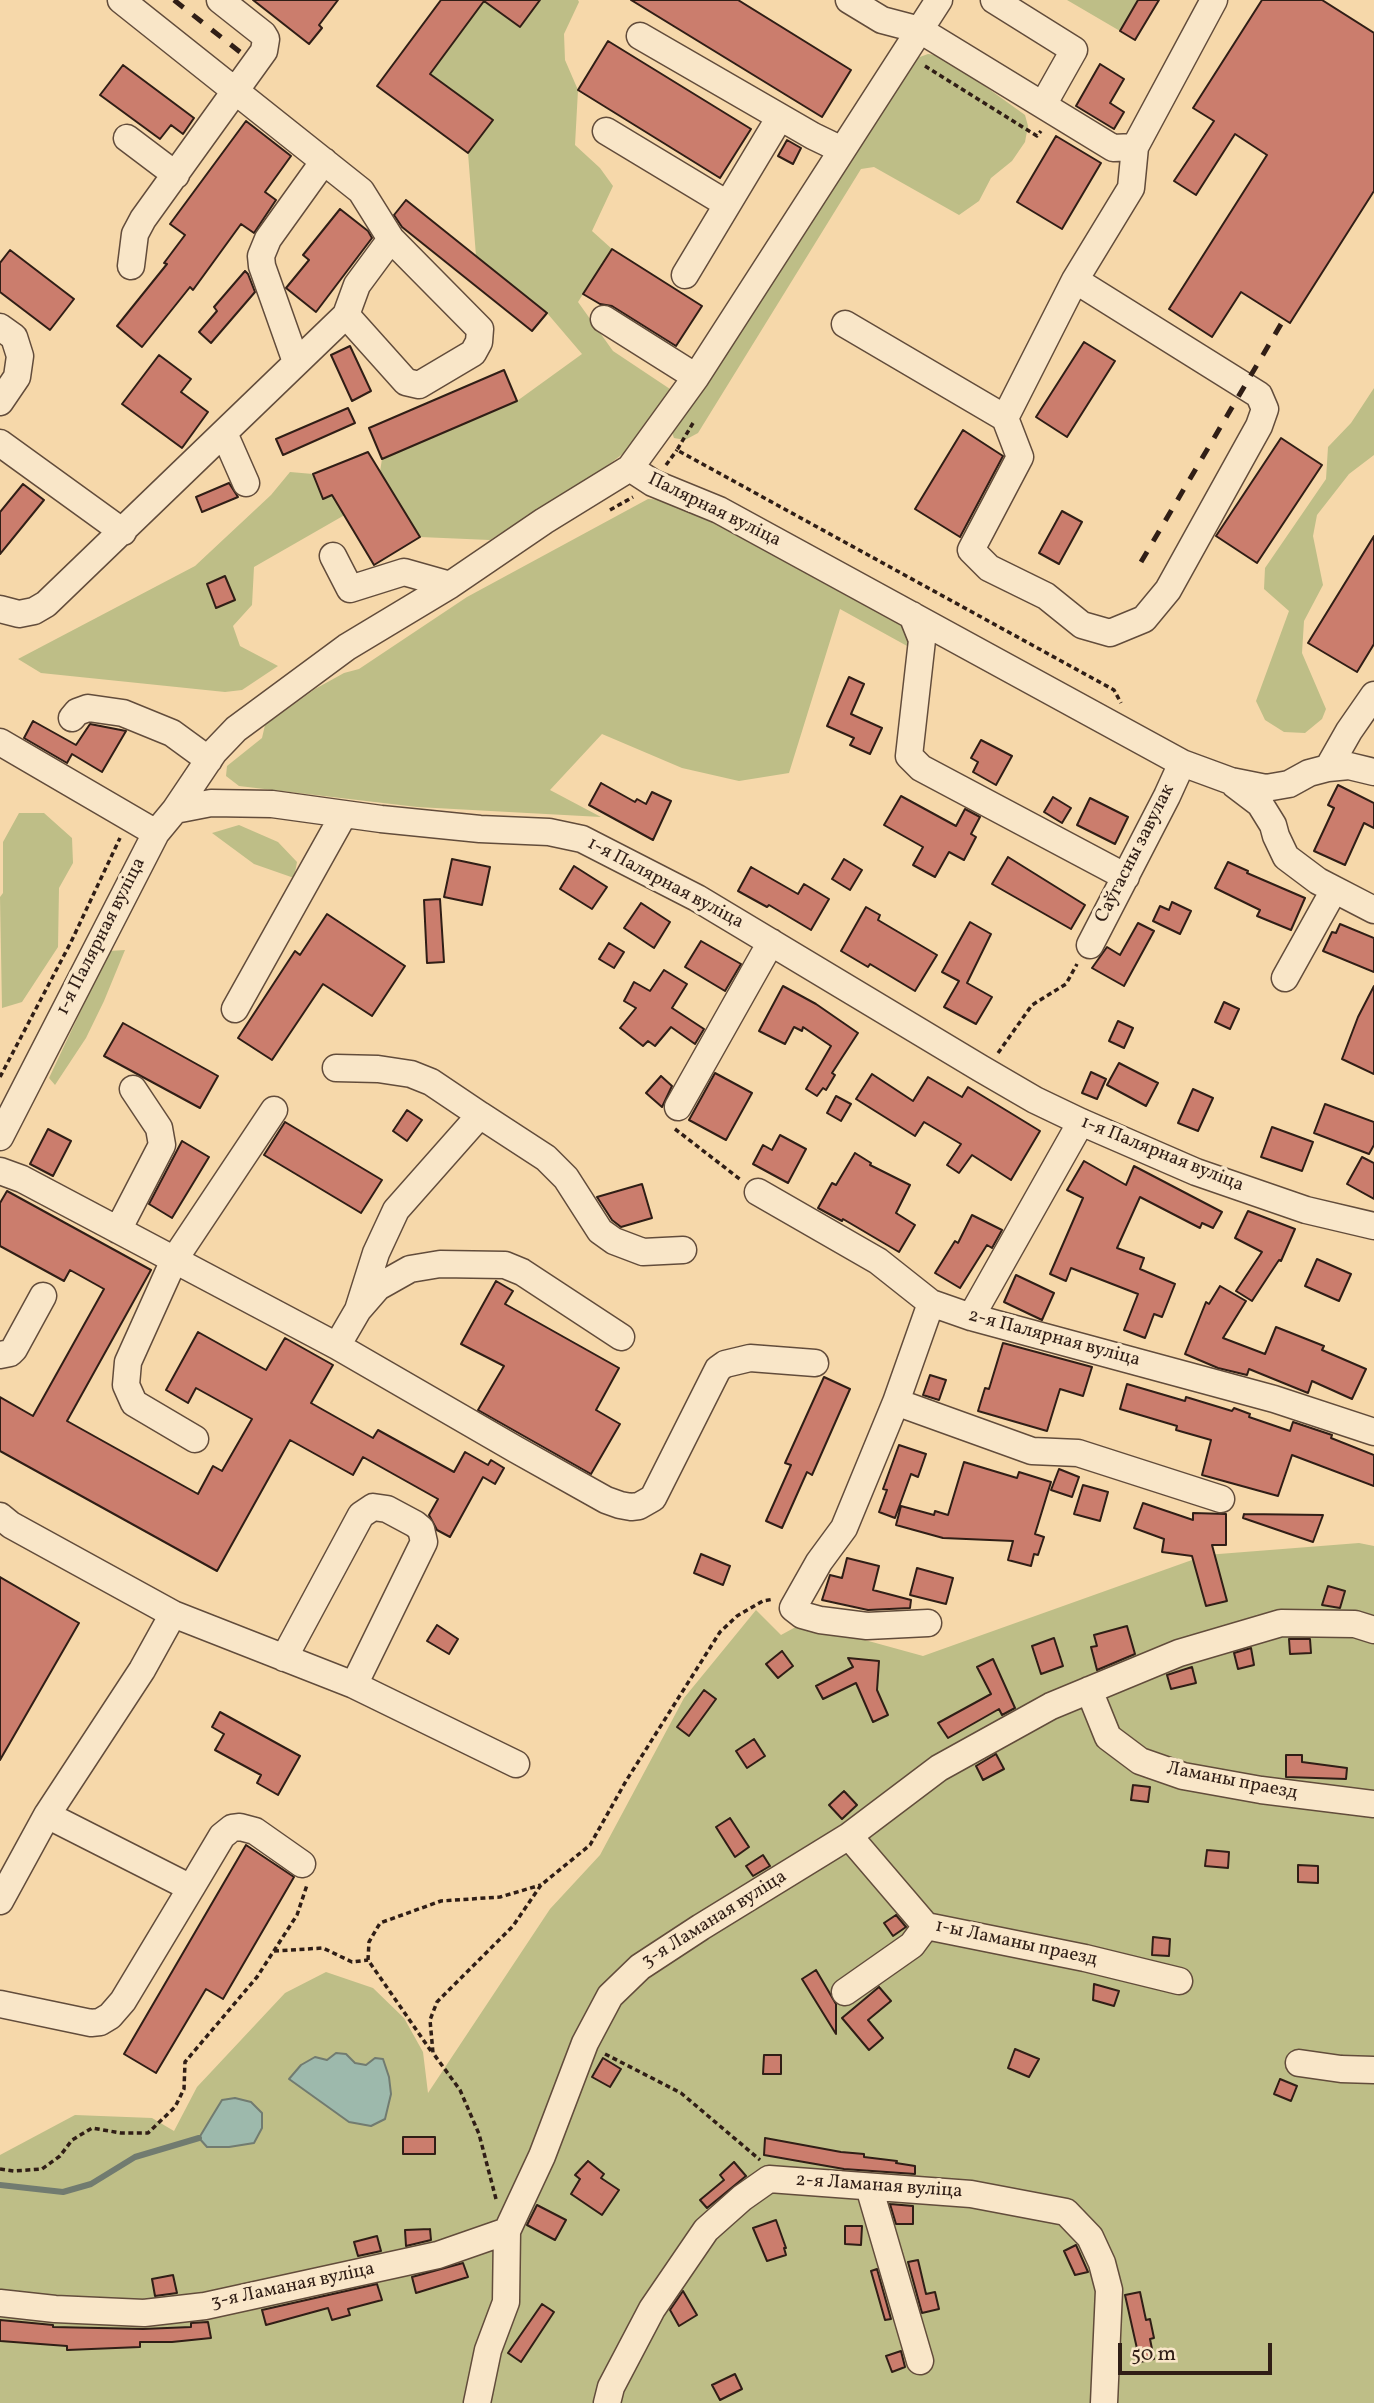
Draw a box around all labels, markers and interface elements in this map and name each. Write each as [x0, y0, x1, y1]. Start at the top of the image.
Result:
street label: Палярная вуліца [644, 469, 784, 553]
street label: Саўгасны завулак [1091, 781, 1181, 927]
street label: 1-я Палярная вуліца [583, 833, 747, 935]
street label: 1-я Палярная вуліца [52, 854, 152, 1020]
street label: 1-я Палярная вуліца [1077, 1112, 1247, 1198]
street label: 2-я Палярная вуліца [965, 1305, 1143, 1373]
street label: Ламаны праезд [1165, 1758, 1299, 1806]
street label: 3-я Ламаная вуліца [638, 1866, 792, 1974]
street label: 1-ы Ламаны праезд [933, 1916, 1099, 1972]
street label: 2-я Ламаная вуліца [795, 2170, 963, 2204]
street label: 3-я Ламаная вуліца [209, 2259, 377, 2315]
scale bar [1122, 2330, 1276, 2374]
text: 50 m [1131, 2340, 1176, 2369]

